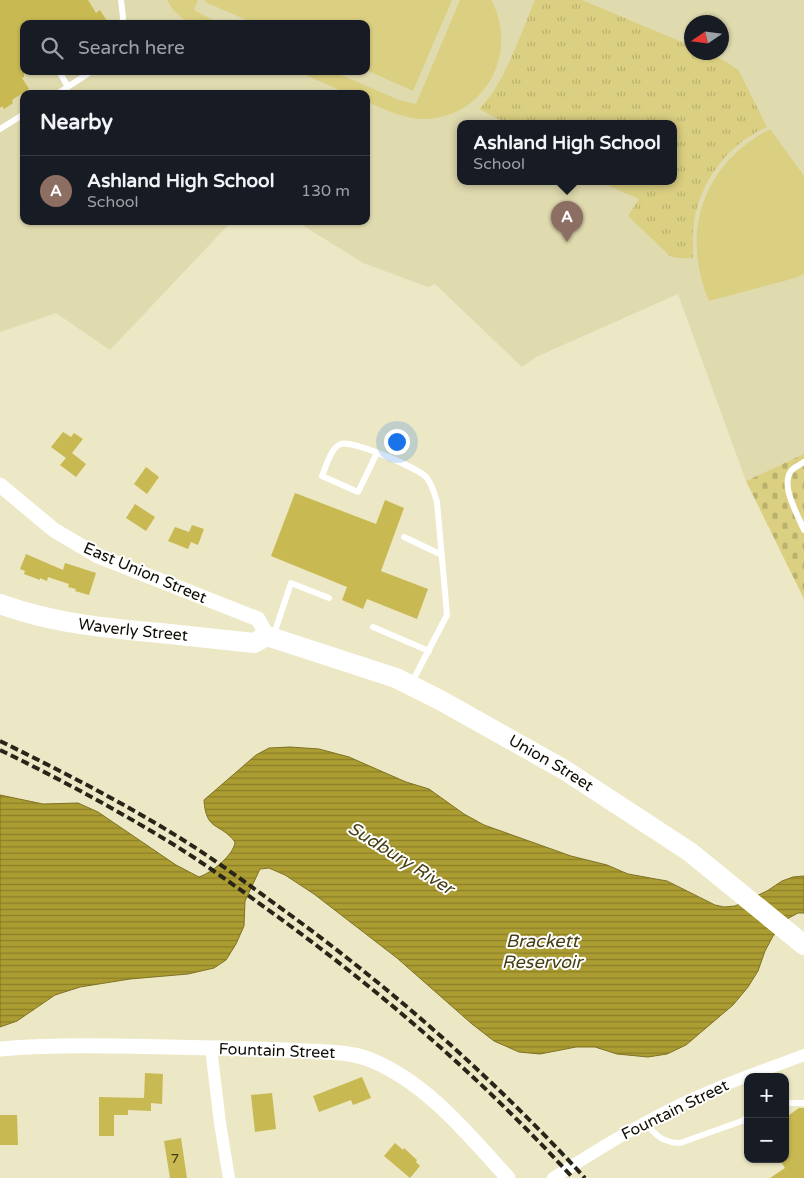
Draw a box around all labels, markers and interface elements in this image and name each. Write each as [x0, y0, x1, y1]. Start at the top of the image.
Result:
north arrow [684, 15, 729, 60]
search box [20, 20, 370, 75]
icon: search [38, 34, 66, 62]
text: Search here [78, 37, 185, 59]
text: Nearby [40, 110, 113, 135]
popup [457, 120, 677, 185]
text: Ashland High School [473, 132, 661, 154]
text: School [473, 154, 525, 174]
text: Ashland High School [87, 170, 274, 192]
text: A [50, 181, 62, 201]
text: 130 m [301, 181, 350, 201]
text: School [87, 192, 139, 212]
pin: A [551, 201, 583, 242]
your location [384, 429, 410, 455]
street label: East Union Street [80, 538, 210, 608]
street label: Waverly Street [77, 614, 189, 646]
street label: Union Street [505, 731, 597, 796]
water label: Sudbury River [344, 817, 460, 900]
water label: Brackett Reservoir [502, 930, 584, 973]
street label: Fountain Street [218, 1039, 336, 1063]
map controls [744, 1073, 789, 1163]
button: + [744, 1073, 789, 1118]
street label: Fountain Street [618, 1075, 732, 1145]
button: − [744, 1118, 789, 1163]
house number: 7 [171, 1150, 179, 1167]

